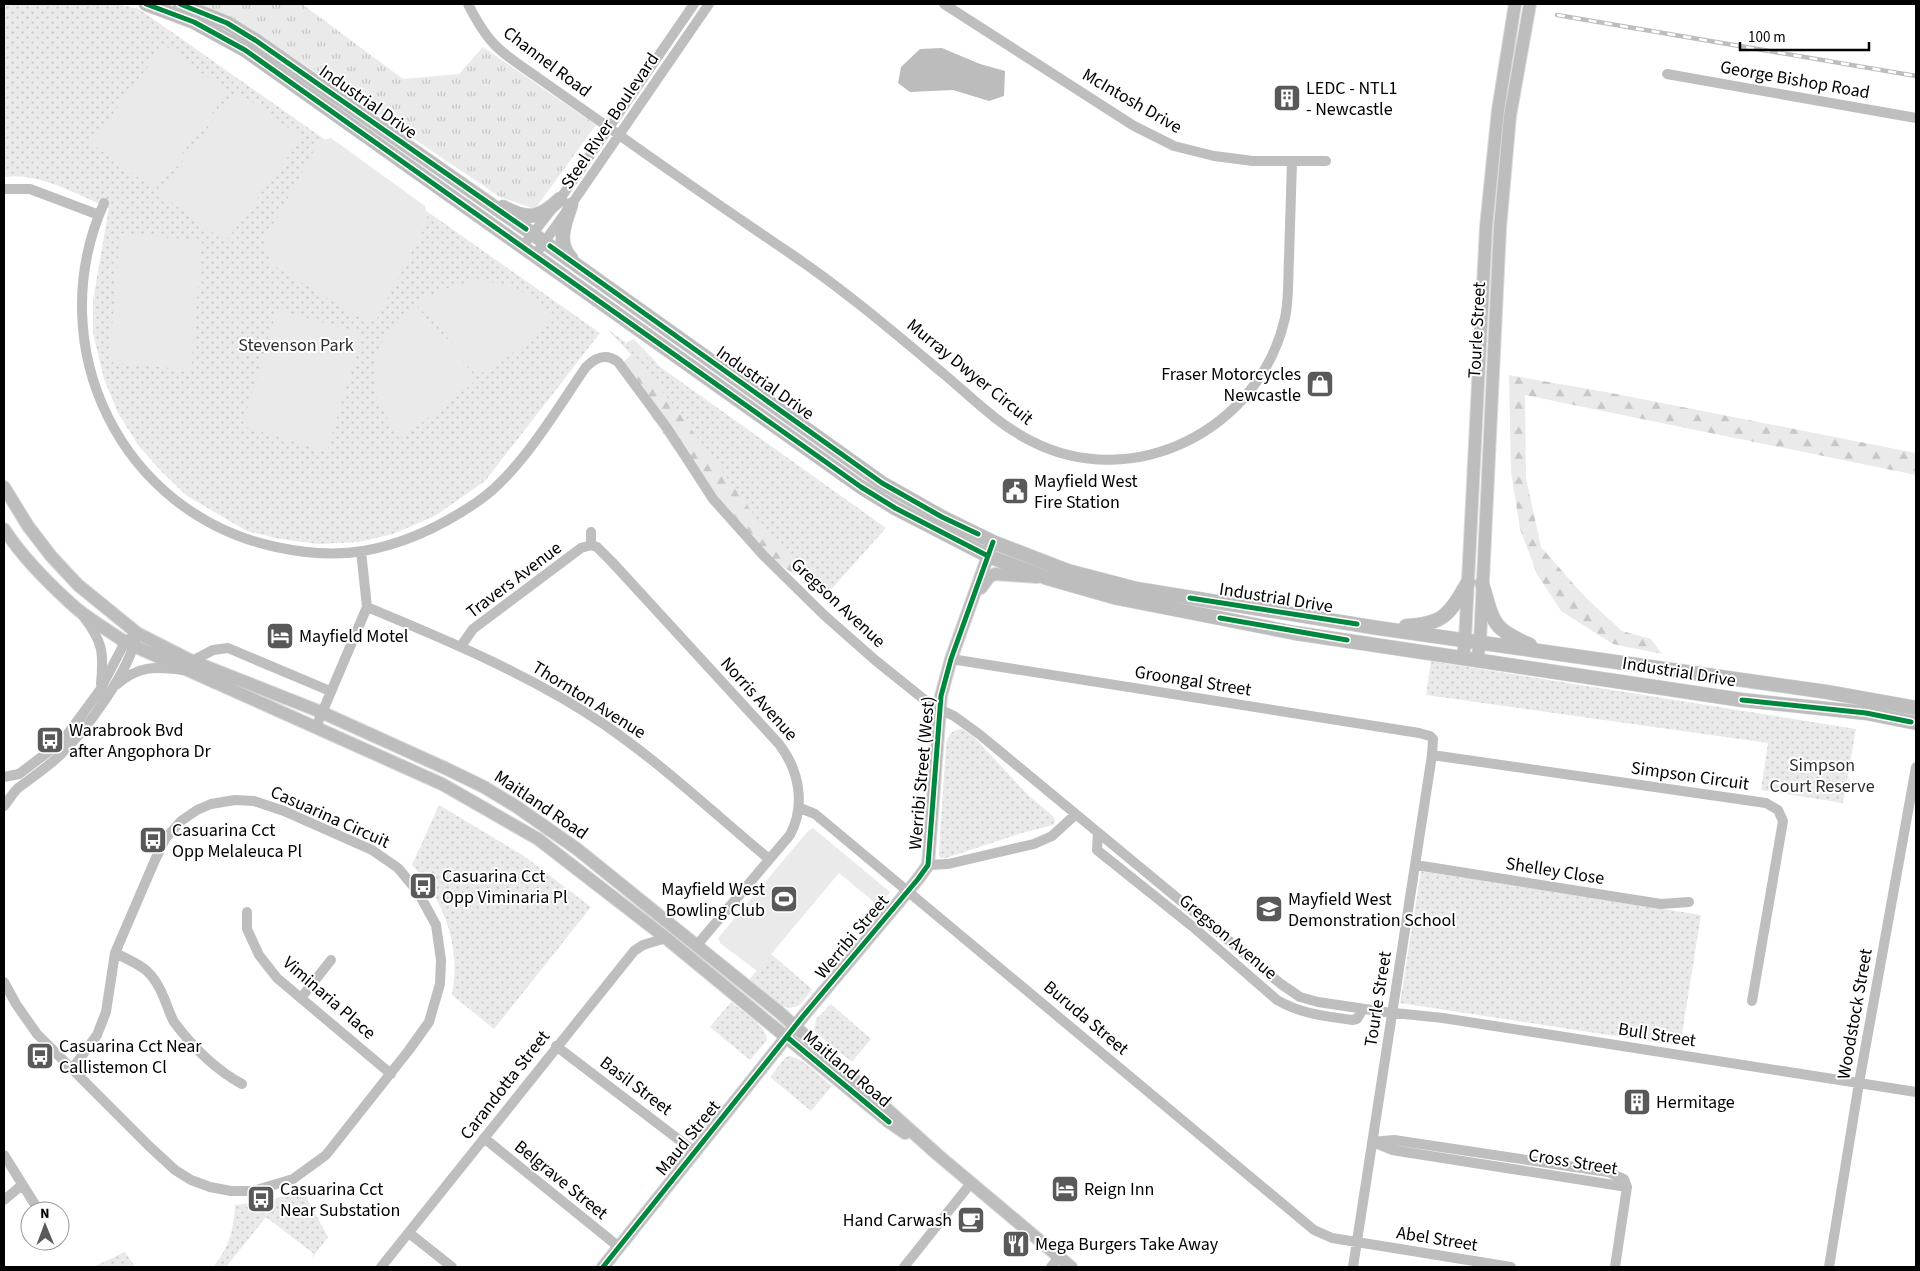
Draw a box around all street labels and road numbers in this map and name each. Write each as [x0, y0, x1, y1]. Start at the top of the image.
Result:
street label: Channel Road [498, 21, 596, 103]
street label: Steel River Boulevard [555, 48, 665, 194]
street label: George Bishop Road [1718, 55, 1872, 105]
street label: Industrial Drive [314, 59, 422, 145]
street label: McIntosh Drive [1078, 62, 1187, 140]
street label: Tourle Street [1462, 281, 1492, 379]
street label: Murray Dwyer Circuit [901, 313, 1039, 431]
street label: Industrial Drive [711, 340, 819, 426]
street label: Travers Avenue [461, 536, 567, 624]
street label: Gregson Avenue [785, 553, 891, 654]
street label: Industrial Drive [1217, 577, 1335, 619]
street label: Industrial Drive [1620, 651, 1738, 693]
street label: Norris Avenue [715, 652, 803, 746]
street label: Thornton Avenue [527, 655, 651, 745]
street label: Groongal Street [1133, 659, 1253, 703]
street label: Werribi Street (West) [903, 695, 941, 851]
street label: Simpson Circuit [1629, 755, 1751, 797]
street label: Maitland Road [489, 764, 593, 846]
street label: Casuarina Circuit [266, 780, 394, 854]
street label: Shelley Close [1504, 851, 1606, 891]
street label: Gregson Avenue [1174, 888, 1283, 986]
street label: Werribi Street [809, 889, 895, 985]
street label: Woodstock Street [1831, 947, 1879, 1081]
street label: Tourle Street [1358, 949, 1398, 1049]
street label: Viminaria Place [277, 951, 381, 1046]
street label: Buruda Street [1038, 975, 1134, 1061]
street label: Bull Street [1616, 1017, 1698, 1053]
street label: Carandotta Street [454, 1025, 556, 1145]
street label: Maitland Road [797, 1025, 897, 1113]
street label: Basil Street [595, 1050, 677, 1122]
street label: Maud Street [650, 1095, 726, 1181]
street label: Belgrave Street [509, 1134, 613, 1226]
street label: Cross Street [1527, 1143, 1619, 1181]
street label: Abel Street [1395, 1220, 1479, 1258]

